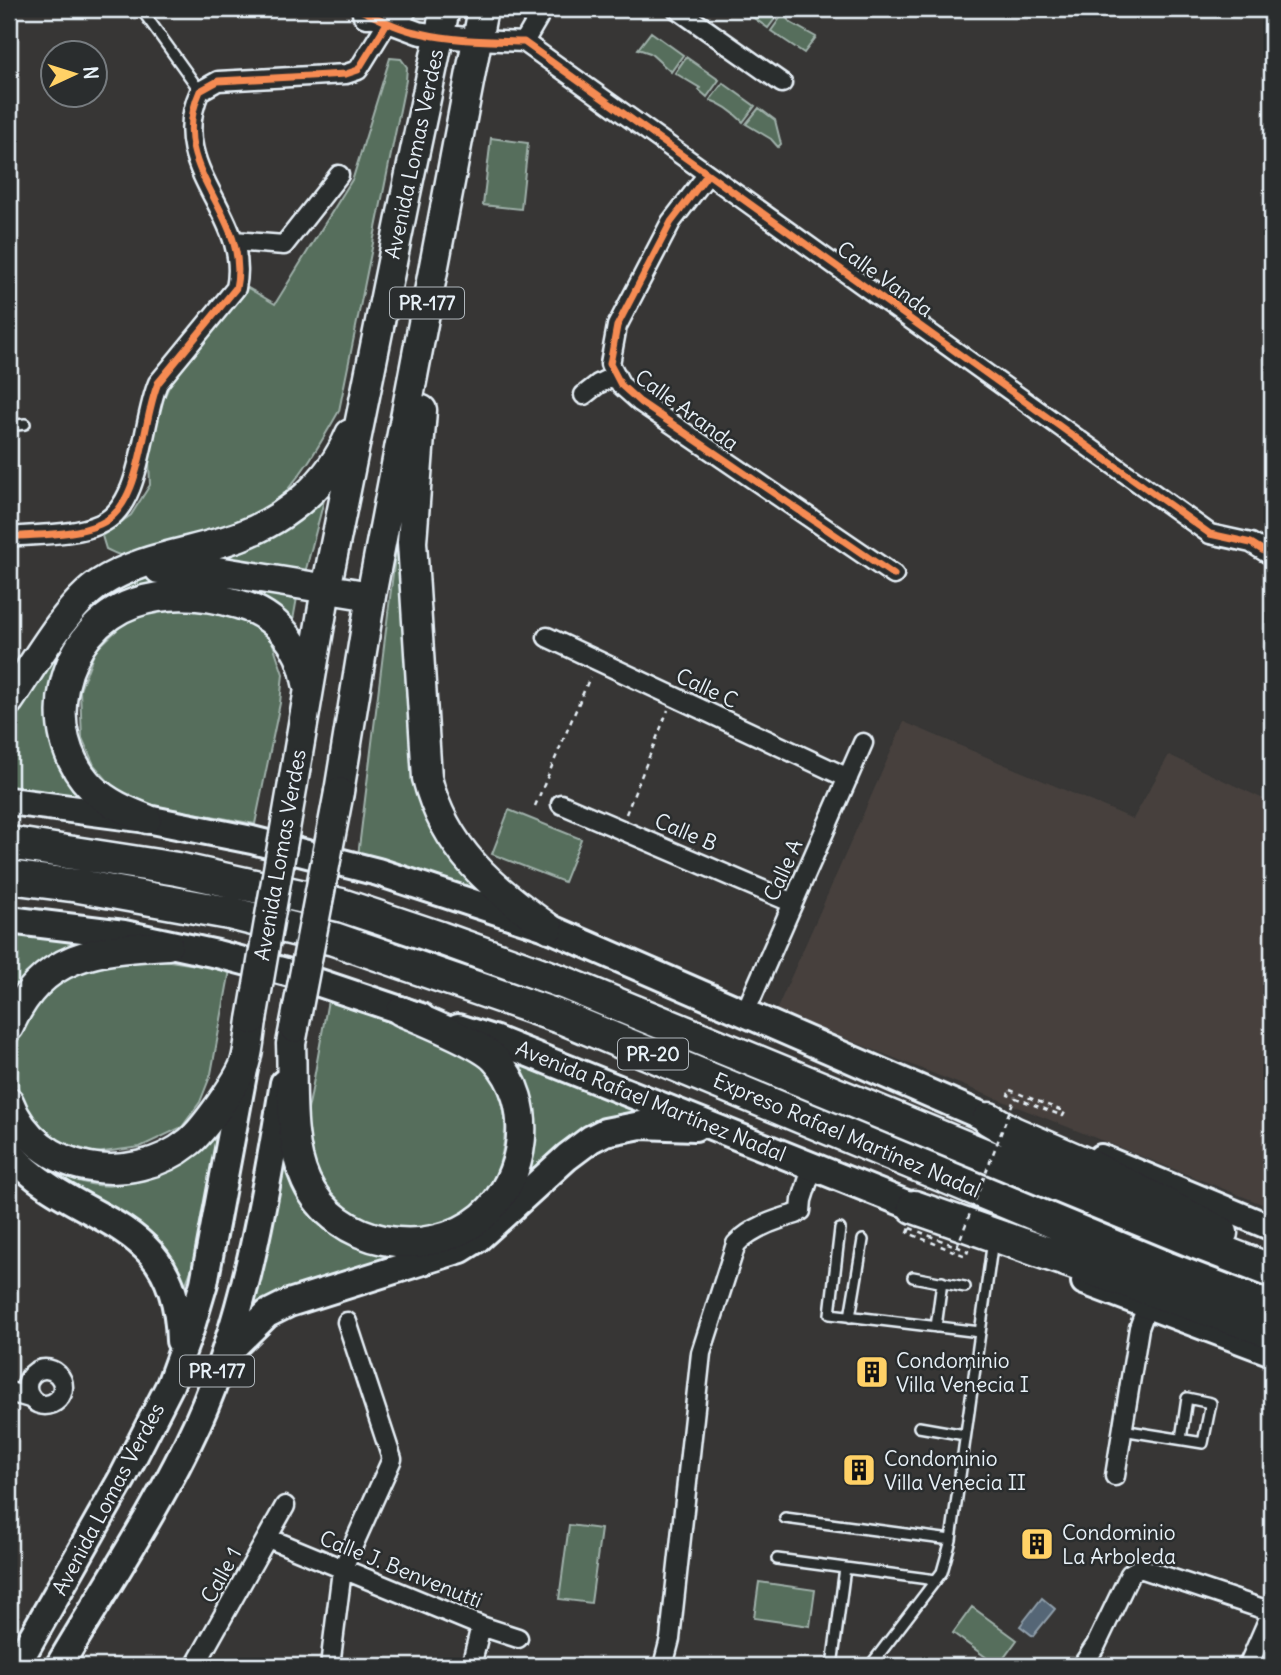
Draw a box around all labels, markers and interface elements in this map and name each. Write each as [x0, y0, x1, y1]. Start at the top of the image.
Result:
north arrow [38, 38, 108, 108]
street label: Avenida Lomas Verdes [379, 46, 449, 262]
text: N [79, 65, 103, 80]
street label: Calle Vanda [832, 235, 938, 323]
road number: PR-177 [390, 288, 464, 318]
street label: Calle Aranda [630, 363, 744, 457]
street label: Calle C [672, 662, 742, 714]
street label: Avenida Lomas Verdes [248, 747, 312, 963]
street label: Calle B [651, 807, 721, 857]
street label: Calle A [757, 835, 809, 905]
street label: Avenida Rafael Martínez Nadal [512, 1034, 790, 1168]
road number: PR-20 [618, 1038, 688, 1070]
street label: Expreso Rafael Martínez Nadal [709, 1066, 985, 1204]
place label: Condominio Villa Venecia I [896, 1347, 1029, 1398]
building icon: Condominio Villa Venecia I [853, 1353, 891, 1391]
road number: PR-177 [180, 1356, 254, 1386]
street label: Avenida Lomas Verdes [46, 1398, 170, 1600]
place label: Condominio Villa Venecia II [884, 1445, 1026, 1496]
building icon: Condominio Villa Venecia II [840, 1451, 878, 1489]
place label: Condominio La Arboleda [1062, 1519, 1176, 1570]
street label: Calle J. Benvenutti [316, 1524, 486, 1614]
building icon: Condominio La Arboleda [1018, 1525, 1056, 1563]
street label: Calle 1 [195, 1542, 247, 1608]

